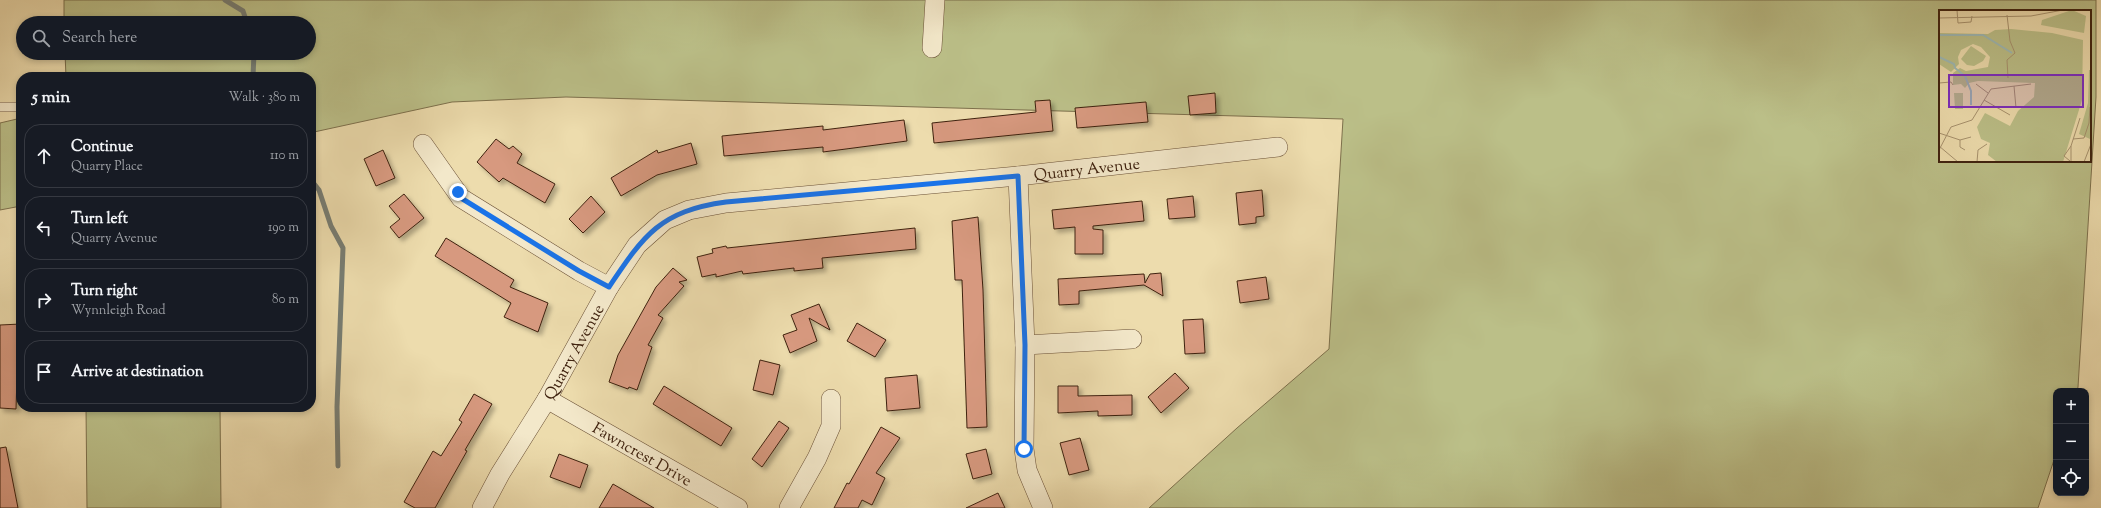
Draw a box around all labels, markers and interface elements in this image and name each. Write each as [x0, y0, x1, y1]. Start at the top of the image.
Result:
inset map [1939, 10, 2091, 162]
search box [16, 16, 316, 60]
icon: search [30, 27, 52, 49]
text: Search here [62, 28, 137, 49]
text: 5 min [32, 86, 70, 110]
text: Walk · 380 m [229, 89, 300, 107]
text: Continue [71, 137, 133, 158]
icon: ahead [33, 145, 55, 167]
text: 110 m [270, 147, 299, 165]
street label: Quarry Avenue [1033, 153, 1141, 188]
text: Quarry Place [71, 158, 143, 176]
route end [449, 183, 467, 201]
text: Turn left [71, 209, 128, 230]
icon: left [33, 217, 55, 239]
text: 190 m [268, 219, 299, 237]
text: Quarry Avenue [71, 230, 158, 248]
text: Turn right [71, 281, 137, 302]
icon: right [33, 289, 55, 311]
text: 80 m [272, 291, 299, 309]
street label: Quarry Avenue [539, 301, 611, 405]
text: Wynnleigh Road [71, 302, 166, 320]
icon: arrive [33, 361, 55, 383]
text: Arrive at destination [71, 362, 204, 383]
map controls [2053, 388, 2089, 496]
button: + [2053, 388, 2089, 424]
street label: Fawncrest Drive [587, 418, 695, 493]
button: − [2053, 424, 2089, 460]
route start [1015, 440, 1033, 458]
button: locate [2053, 460, 2089, 496]

